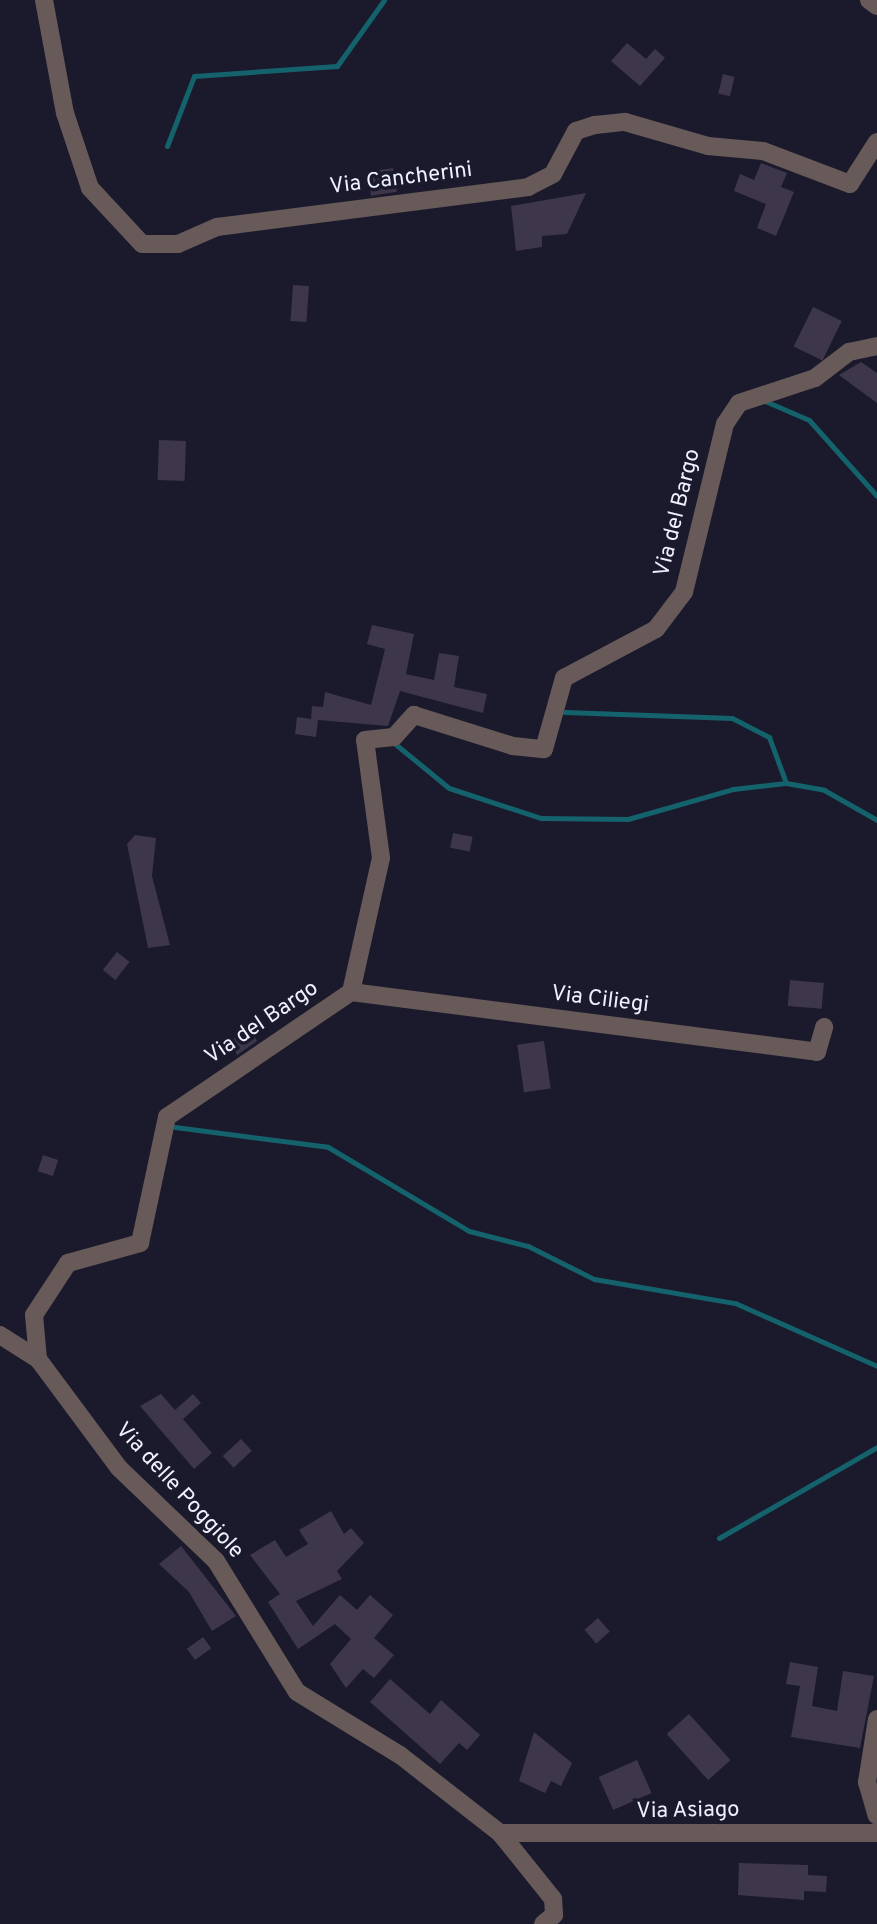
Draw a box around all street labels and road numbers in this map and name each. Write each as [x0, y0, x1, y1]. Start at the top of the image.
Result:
street label: Via Cancherini [328, 157, 474, 201]
street label: Via del Bargo [649, 446, 707, 580]
street label: Via del Bargo [200, 975, 324, 1071]
street label: Via Ciliegi [550, 981, 650, 1019]
street label: Via delle Poggiole [109, 1418, 249, 1564]
street label: Via Asiago [636, 1797, 740, 1825]

